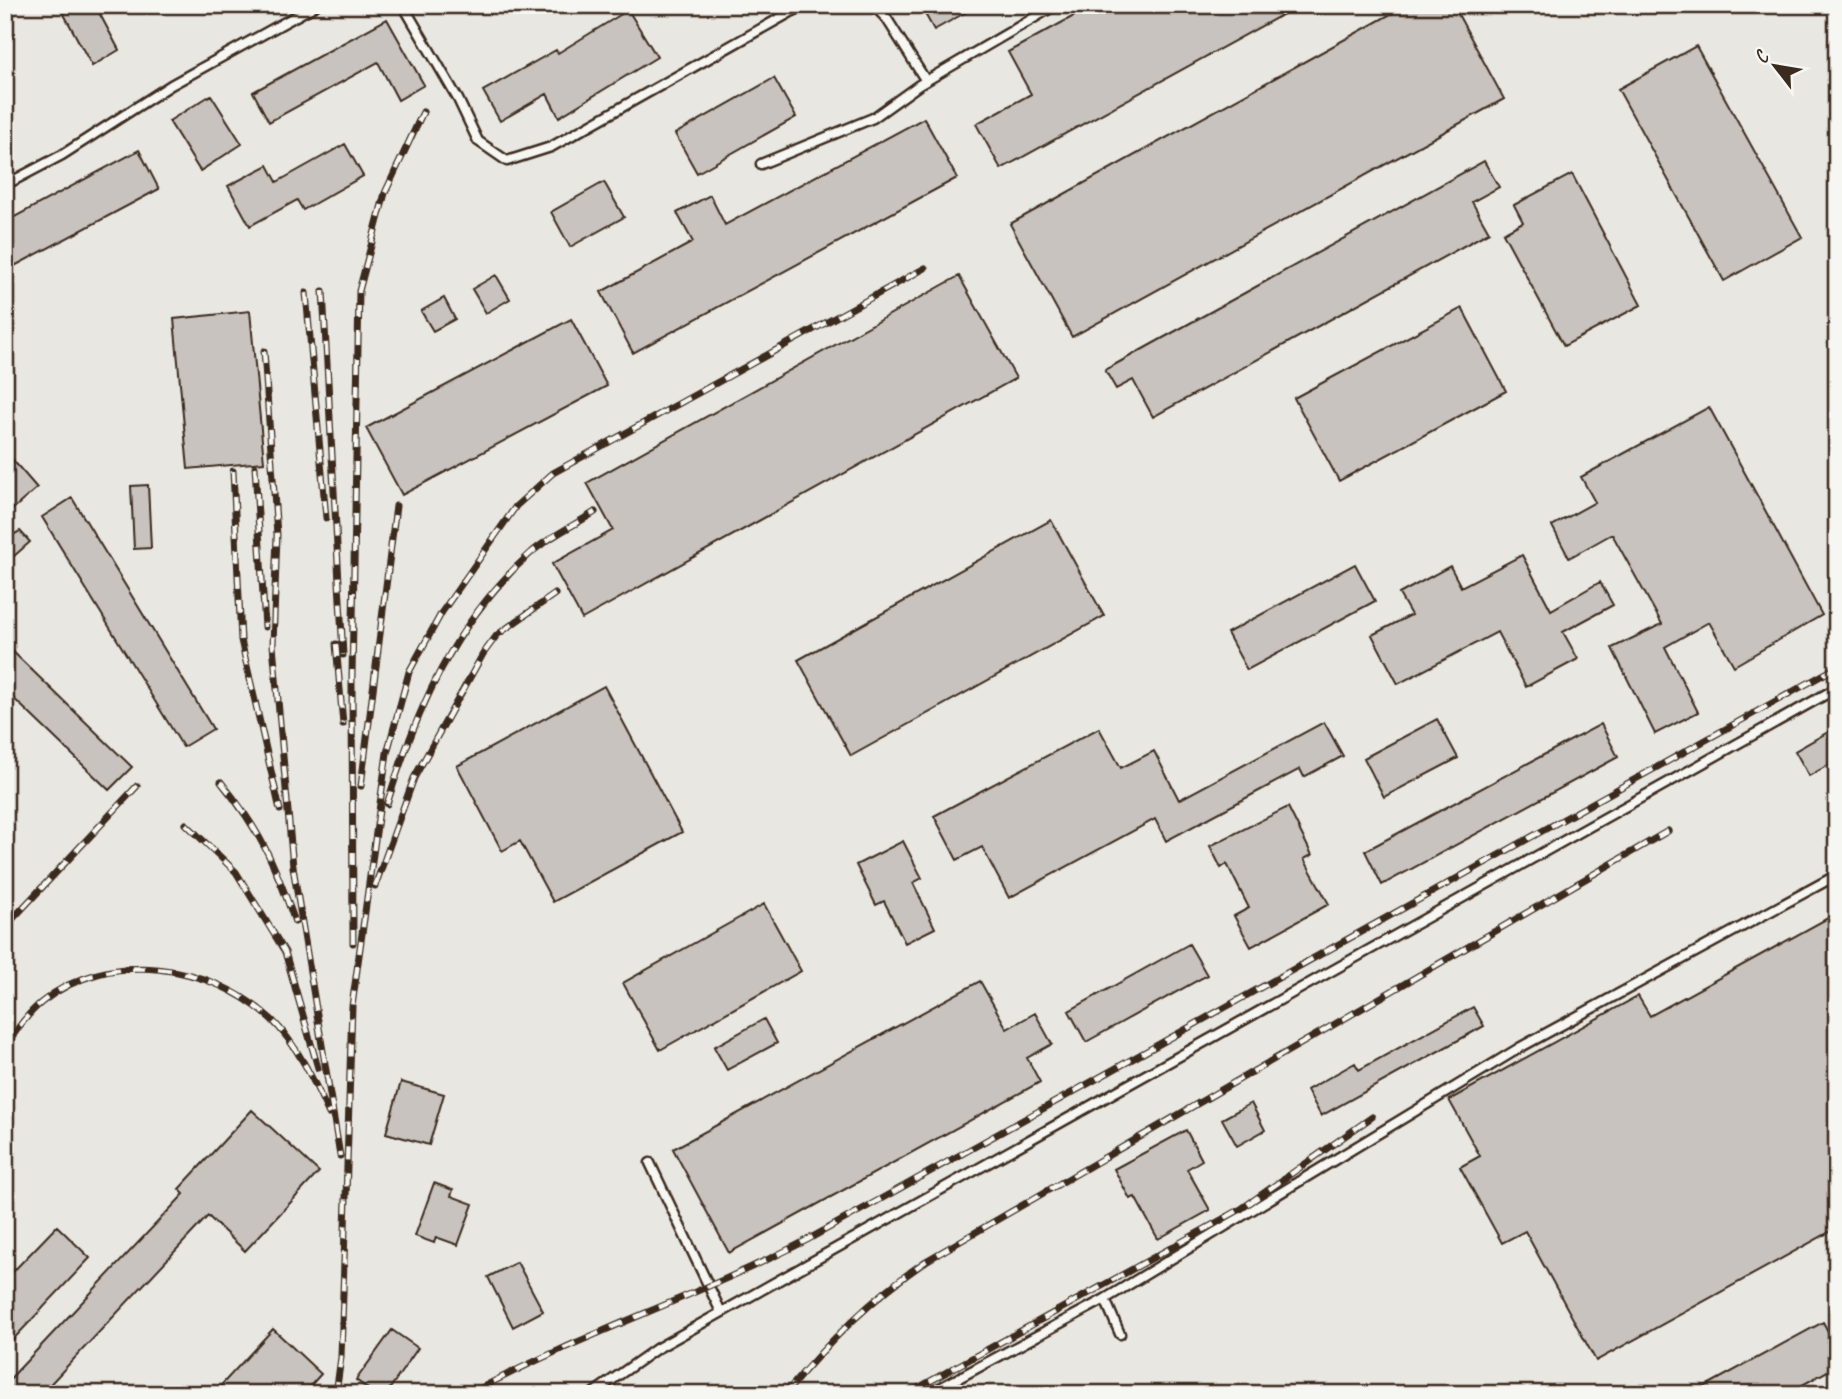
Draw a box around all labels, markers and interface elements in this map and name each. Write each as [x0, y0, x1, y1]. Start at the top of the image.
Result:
north arrow [1741, 32, 1811, 102]
text: С [1749, 45, 1775, 68]

